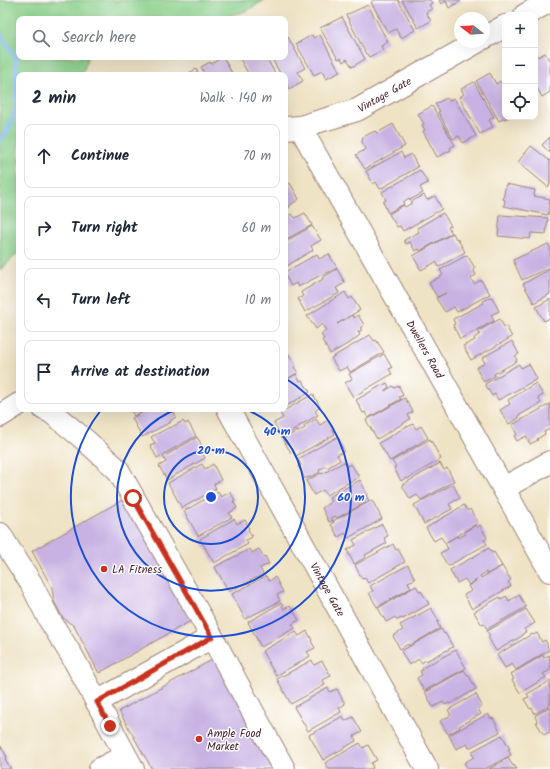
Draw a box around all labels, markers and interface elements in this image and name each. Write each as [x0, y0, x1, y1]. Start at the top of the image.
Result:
north arrow [454, 12, 490, 48]
map controls [502, 12, 538, 120]
button: + [502, 12, 538, 48]
search box [16, 16, 288, 60]
text: Search here [62, 26, 136, 50]
icon: search [30, 27, 52, 49]
button: − [502, 48, 538, 84]
street label: Vintage Gate [355, 73, 415, 118]
button: locate [502, 84, 538, 120]
text: 2 min [32, 85, 76, 112]
text: Walk · 140 m [200, 88, 272, 109]
text: Continue [71, 144, 129, 168]
icon: ahead [33, 145, 55, 167]
text: 70 m [243, 146, 271, 167]
text: Turn right [71, 216, 138, 240]
icon: right [33, 217, 55, 239]
text: 60 m [242, 218, 271, 239]
text: Turn left [71, 288, 131, 312]
icon: left [33, 289, 55, 311]
text: 10 m [245, 290, 271, 311]
street label: Dwellers Road [401, 317, 448, 383]
text: Arrive at destination [71, 360, 210, 384]
icon: arrive [33, 361, 55, 383]
text: 40 m [263, 422, 291, 441]
text: 20 m [197, 441, 225, 460]
text: 60 m [337, 488, 365, 507]
route start [124, 489, 142, 507]
centre of rings [204, 490, 218, 504]
street label: Vintage Gate [305, 559, 349, 620]
place label: LA Fitness [112, 561, 162, 579]
marker: LA Fitness [99, 564, 109, 574]
route end [101, 717, 119, 735]
place label: Ample Food Market [207, 725, 261, 756]
marker: Ample Food Market [194, 734, 204, 744]

